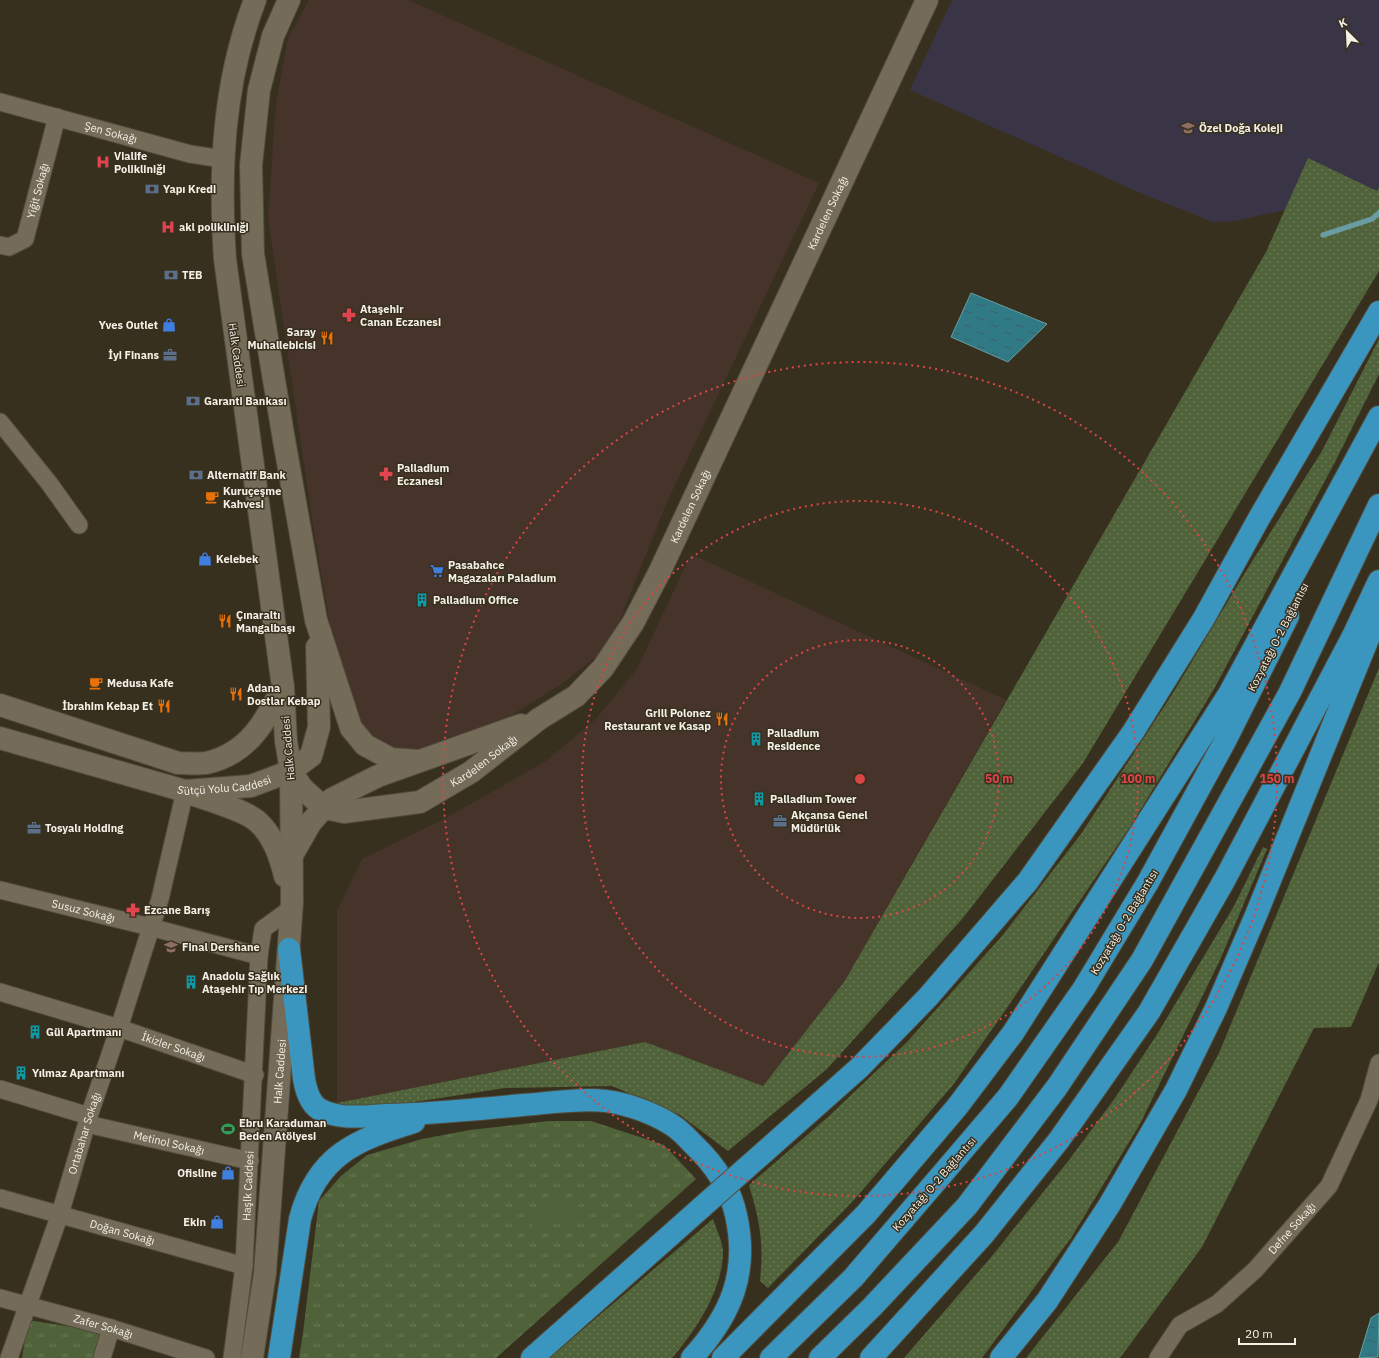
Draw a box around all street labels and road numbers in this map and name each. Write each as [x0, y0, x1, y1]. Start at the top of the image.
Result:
street label: Şen Sokağı [83, 118, 139, 146]
street label: Yiğit Sokağı [24, 161, 52, 220]
street label: Kardelen Sokağı [804, 174, 851, 252]
street label: Halk Caddesi [226, 322, 248, 388]
street label: Kardelen Sokağı [667, 467, 714, 545]
street label: Kozyatağı O-2 Bağlantısı [1244, 580, 1312, 694]
street label: Halk Caddesi [278, 715, 298, 781]
street label: Kardelen Sokağı [448, 732, 520, 790]
street label: Sütçü Yolu Caddesi [176, 772, 273, 798]
street label: Kozyatağı O-2 Bağlantısı [1087, 867, 1161, 977]
street label: Susuz Sokağı [50, 896, 117, 925]
street label: İkizler Sokağı [140, 1029, 207, 1064]
street label: Halk Caddesi [270, 1039, 289, 1104]
street label: Ortabahar Sokağı [65, 1090, 104, 1176]
street label: Metinol Sokağı [132, 1128, 206, 1157]
street label: Kozyatağı O-2 Bağlantısı [889, 1134, 979, 1234]
street label: Haşlk Caddesi [239, 1151, 257, 1221]
street label: Defne Sokağı [1265, 1199, 1319, 1257]
street label: Doğan Sokağı [88, 1216, 156, 1248]
street label: Zafer Sokağı [72, 1311, 135, 1342]

